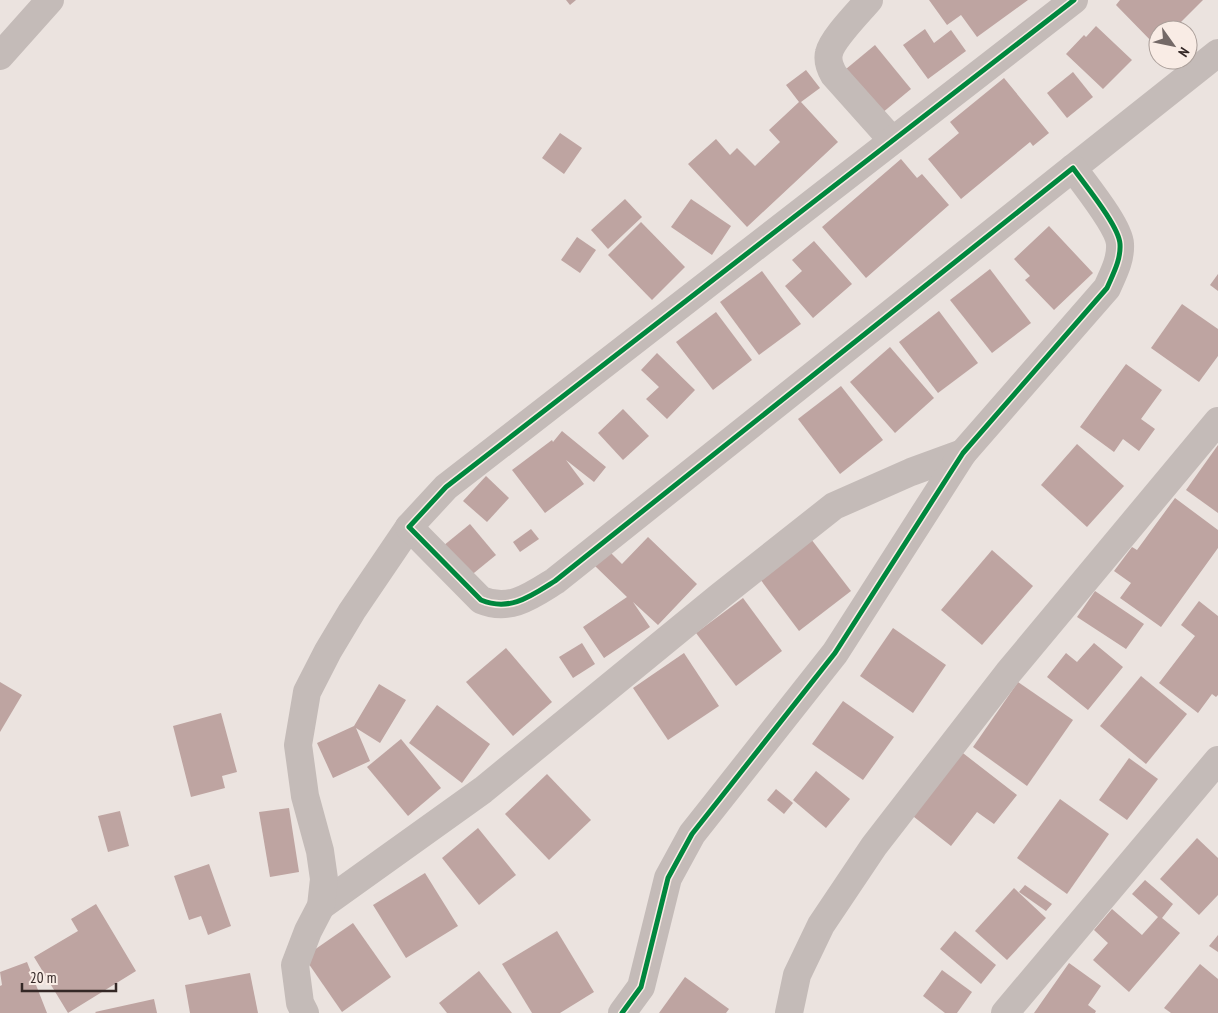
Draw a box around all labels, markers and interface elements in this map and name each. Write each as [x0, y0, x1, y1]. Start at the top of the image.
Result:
north arrow [1148, 20, 1198, 70]
text: N [1174, 44, 1194, 60]
scale bar [22, 960, 116, 992]
text: 20 m [30, 968, 56, 987]

